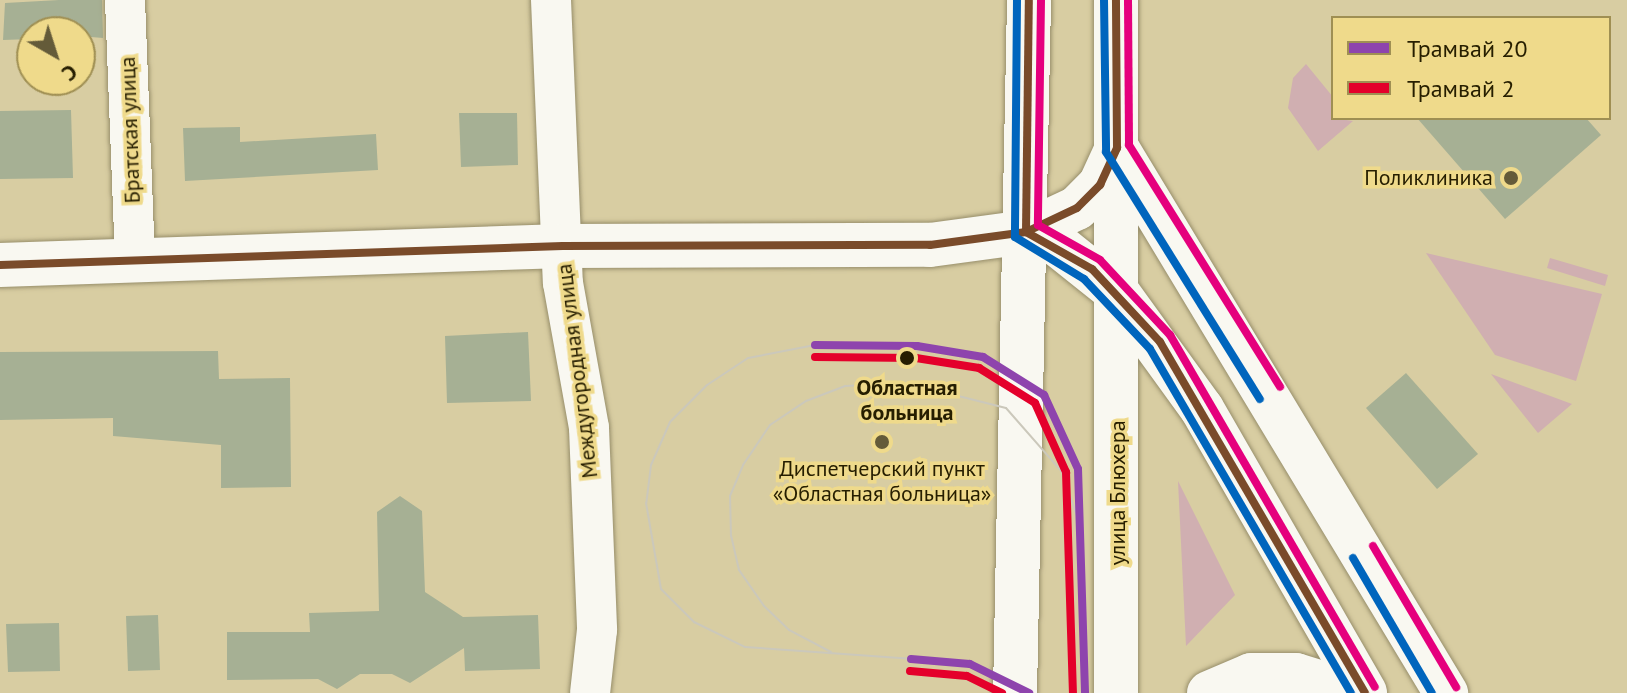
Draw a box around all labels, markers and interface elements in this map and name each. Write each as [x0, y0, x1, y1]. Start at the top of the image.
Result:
north arrow [16, 16, 96, 96]
legend [1331, 16, 1611, 120]
text: Трамвай 20 [1407, 33, 1528, 64]
street label: Братская улица [114, 56, 146, 204]
text: С [56, 58, 83, 88]
text: Трамвай 2 [1407, 73, 1515, 104]
place label: Поликлиника [1364, 165, 1493, 191]
marker: Поликлиника [1500, 167, 1522, 189]
street label: Междугородная улица [551, 262, 603, 480]
marker: Областная больница [895, 346, 919, 370]
place label: Областная больница [856, 374, 958, 426]
street label: улица Блюхера [1105, 420, 1131, 566]
marker: Диспетчерский пункт «Областная больница» [873, 433, 891, 451]
place label: Диспетчерский пункт «Областная больница» [773, 455, 991, 506]

